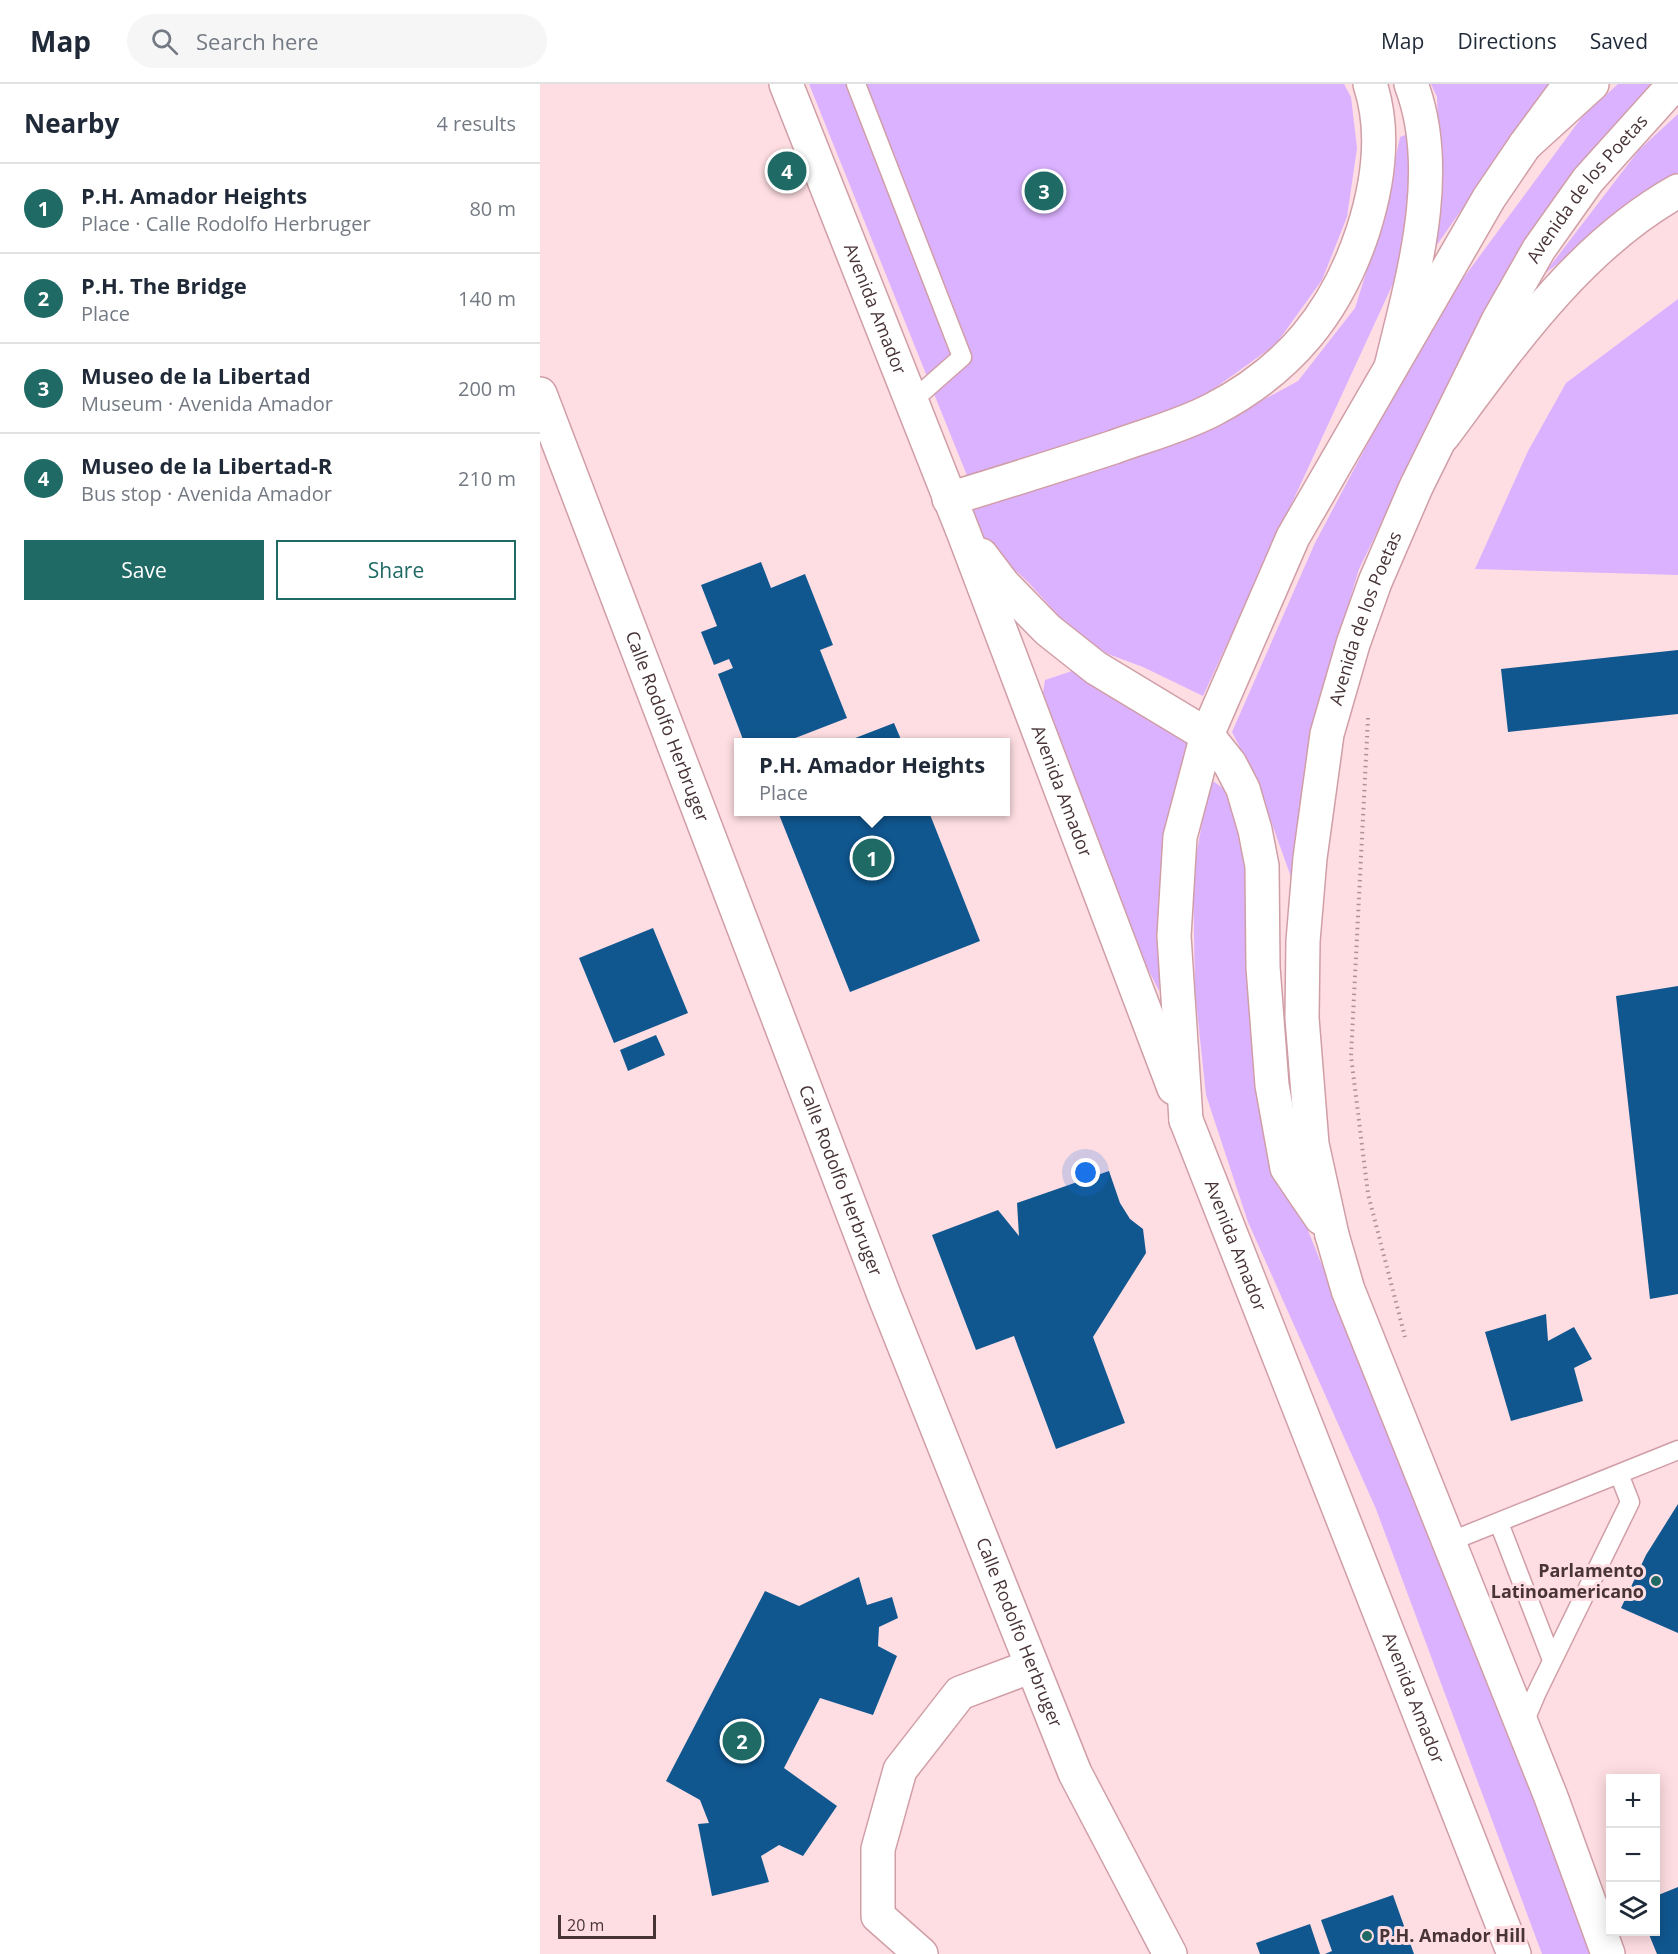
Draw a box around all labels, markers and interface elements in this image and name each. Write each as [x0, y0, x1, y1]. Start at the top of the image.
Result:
search box [127, 14, 547, 68]
text: Map [30, 22, 91, 60]
icon: search [148, 25, 181, 58]
text: Search here [196, 26, 319, 56]
text: Map [1381, 27, 1424, 55]
text: Directions [1457, 27, 1557, 55]
text: Saved [1590, 27, 1648, 55]
text: Nearby [24, 105, 119, 141]
street label: Avenida de los Poetas [1521, 109, 1652, 267]
text: 4 results [436, 110, 516, 137]
pin: 4 [768, 148, 806, 194]
pin: 3 [1024, 168, 1064, 214]
text: P.H. Amador Heights [81, 180, 307, 210]
text: 1 [38, 195, 49, 222]
text: 80 m [469, 195, 516, 222]
text: Place · Calle Rodolfo Herbruger [81, 210, 371, 237]
street label: Avenida Amador [839, 240, 913, 378]
text: P.H. The Bridge [81, 270, 247, 300]
text: 2 [38, 285, 49, 312]
text: 140 m [458, 285, 516, 312]
text: Place [81, 300, 130, 327]
text: Museo de la Libertad [81, 360, 311, 390]
text: 3 [38, 375, 49, 402]
text: 200 m [458, 375, 516, 402]
text: Museum · Avenida Amador [81, 390, 333, 417]
text: Museo de la Libertad-R [81, 450, 332, 480]
text: 4 [38, 465, 49, 492]
text: 210 m [458, 465, 516, 492]
text: Bus stop · Avenida Amador [81, 480, 332, 507]
street label: Avenida de los Poetas [1323, 527, 1407, 708]
button: Save [24, 540, 264, 600]
button: Share [276, 540, 516, 600]
street label: Calle Rodolfo Herbruger [621, 627, 715, 826]
street label: Avenida Amador [1027, 722, 1099, 861]
popup [734, 738, 1010, 816]
text: P.H. Amador Heights [759, 749, 985, 779]
text: Place [759, 779, 808, 806]
pin: 1 [852, 836, 892, 880]
street label: Calle Rodolfo Herbruger [794, 1081, 889, 1280]
your location [1071, 1158, 1100, 1187]
street label: Avenida Amador [1200, 1176, 1273, 1315]
street label: Calle Rodolfo Herbruger [971, 1534, 1069, 1731]
place label: Parlamento Latinoamericano [1491, 1558, 1644, 1603]
marker: Parlamento Latinoamericano [1649, 1574, 1663, 1588]
street label: Avenida Amador [1378, 1628, 1451, 1767]
pin: 2 [722, 1718, 762, 1764]
map controls [1606, 1774, 1660, 1936]
button: + [1606, 1774, 1660, 1828]
button: − [1606, 1828, 1660, 1882]
button: layers [1606, 1882, 1660, 1936]
scale bar [558, 1912, 656, 1940]
text: 20 m [567, 1914, 604, 1936]
place label: P.H. Amador Hill [1379, 1923, 1526, 1947]
marker: P.H. Amador Hill [1360, 1929, 1374, 1943]

